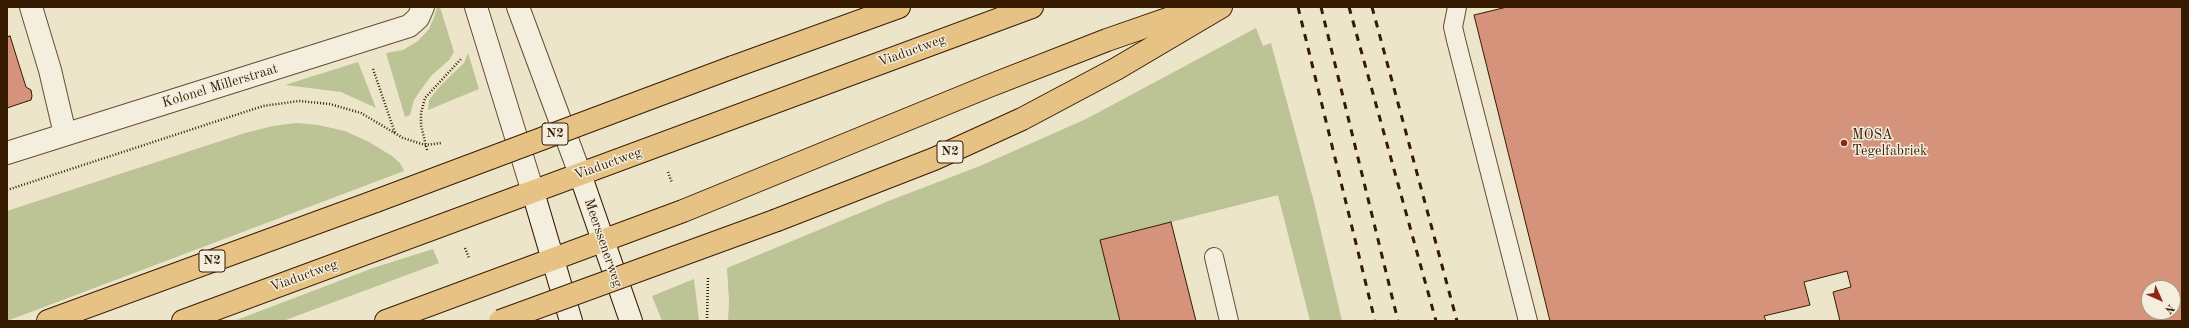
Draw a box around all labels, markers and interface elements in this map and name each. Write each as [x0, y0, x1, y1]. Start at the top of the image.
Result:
street label: Viaductweg [876, 31, 948, 71]
street label: Kolonel Millerstraat [160, 60, 280, 112]
road number: N2 [542, 123, 568, 145]
place label: MOSA Tegelfabriek [1852, 127, 1927, 160]
marker: MOSA Tegelfabriek [1839, 138, 1849, 148]
road number: N2 [937, 141, 963, 163]
street label: Viaductweg [572, 144, 644, 184]
street label: Meerssenerweg [580, 196, 626, 290]
road number: N2 [199, 250, 225, 272]
street label: Viaductweg [268, 256, 340, 296]
north arrow [2141, 280, 2181, 320]
text: N [2162, 301, 2176, 315]

